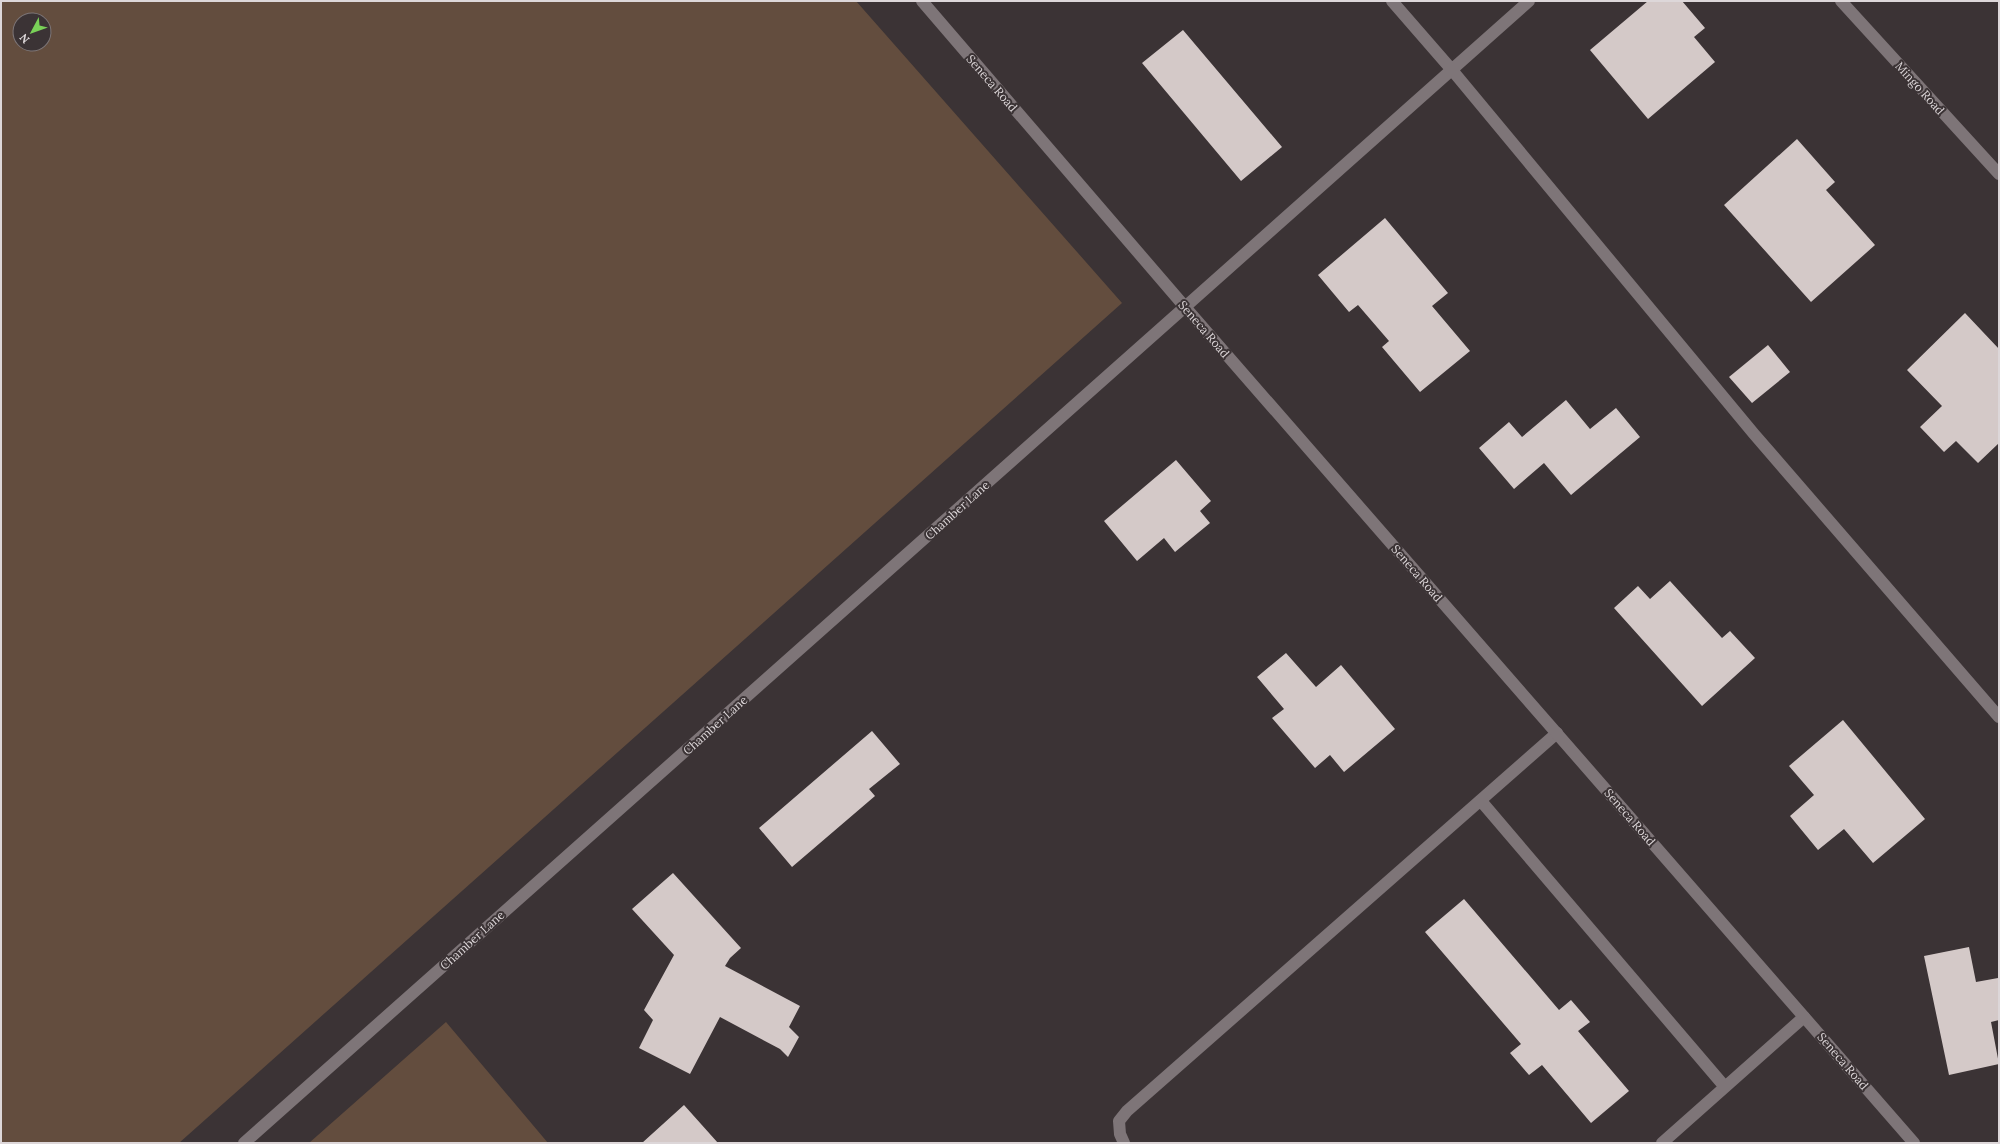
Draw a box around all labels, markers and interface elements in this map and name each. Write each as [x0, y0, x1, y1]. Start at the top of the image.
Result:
north arrow [12, 12, 52, 52]
text: N [16, 30, 33, 46]
street label: Seneca Road [963, 51, 1021, 115]
street label: Mingo Road [1892, 58, 1948, 118]
street label: Seneca Road [1175, 297, 1233, 361]
street label: Chamber Lane [922, 477, 993, 543]
street label: Seneca Road [1388, 541, 1446, 605]
street label: Chamber Lane [680, 692, 751, 758]
street label: Seneca Road [1601, 785, 1659, 849]
street label: Chamber Lane [437, 907, 508, 973]
street label: Seneca Road [1814, 1029, 1872, 1093]

